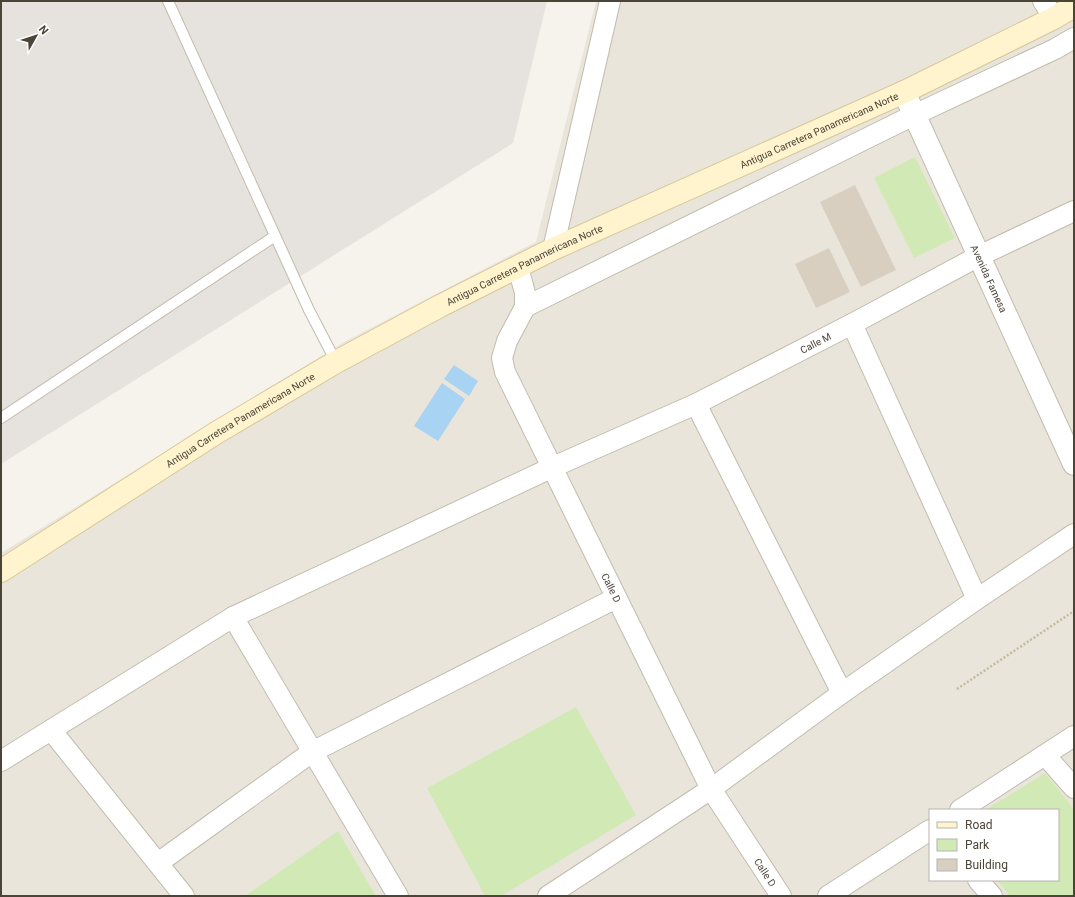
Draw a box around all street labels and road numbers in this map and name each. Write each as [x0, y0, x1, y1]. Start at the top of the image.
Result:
street label: Antigua Carretera Panamericana Norte [738, 90, 900, 170]
street label: Antigua Carretera Panamericana Norte [444, 222, 604, 307]
street label: Avenida Famesa [969, 243, 1009, 314]
street label: Calle M [798, 330, 833, 355]
street label: Antigua Carretera Panamericana Norte [164, 370, 317, 469]
street label: Calle D [600, 571, 623, 604]
street label: Calle D [752, 856, 779, 888]

